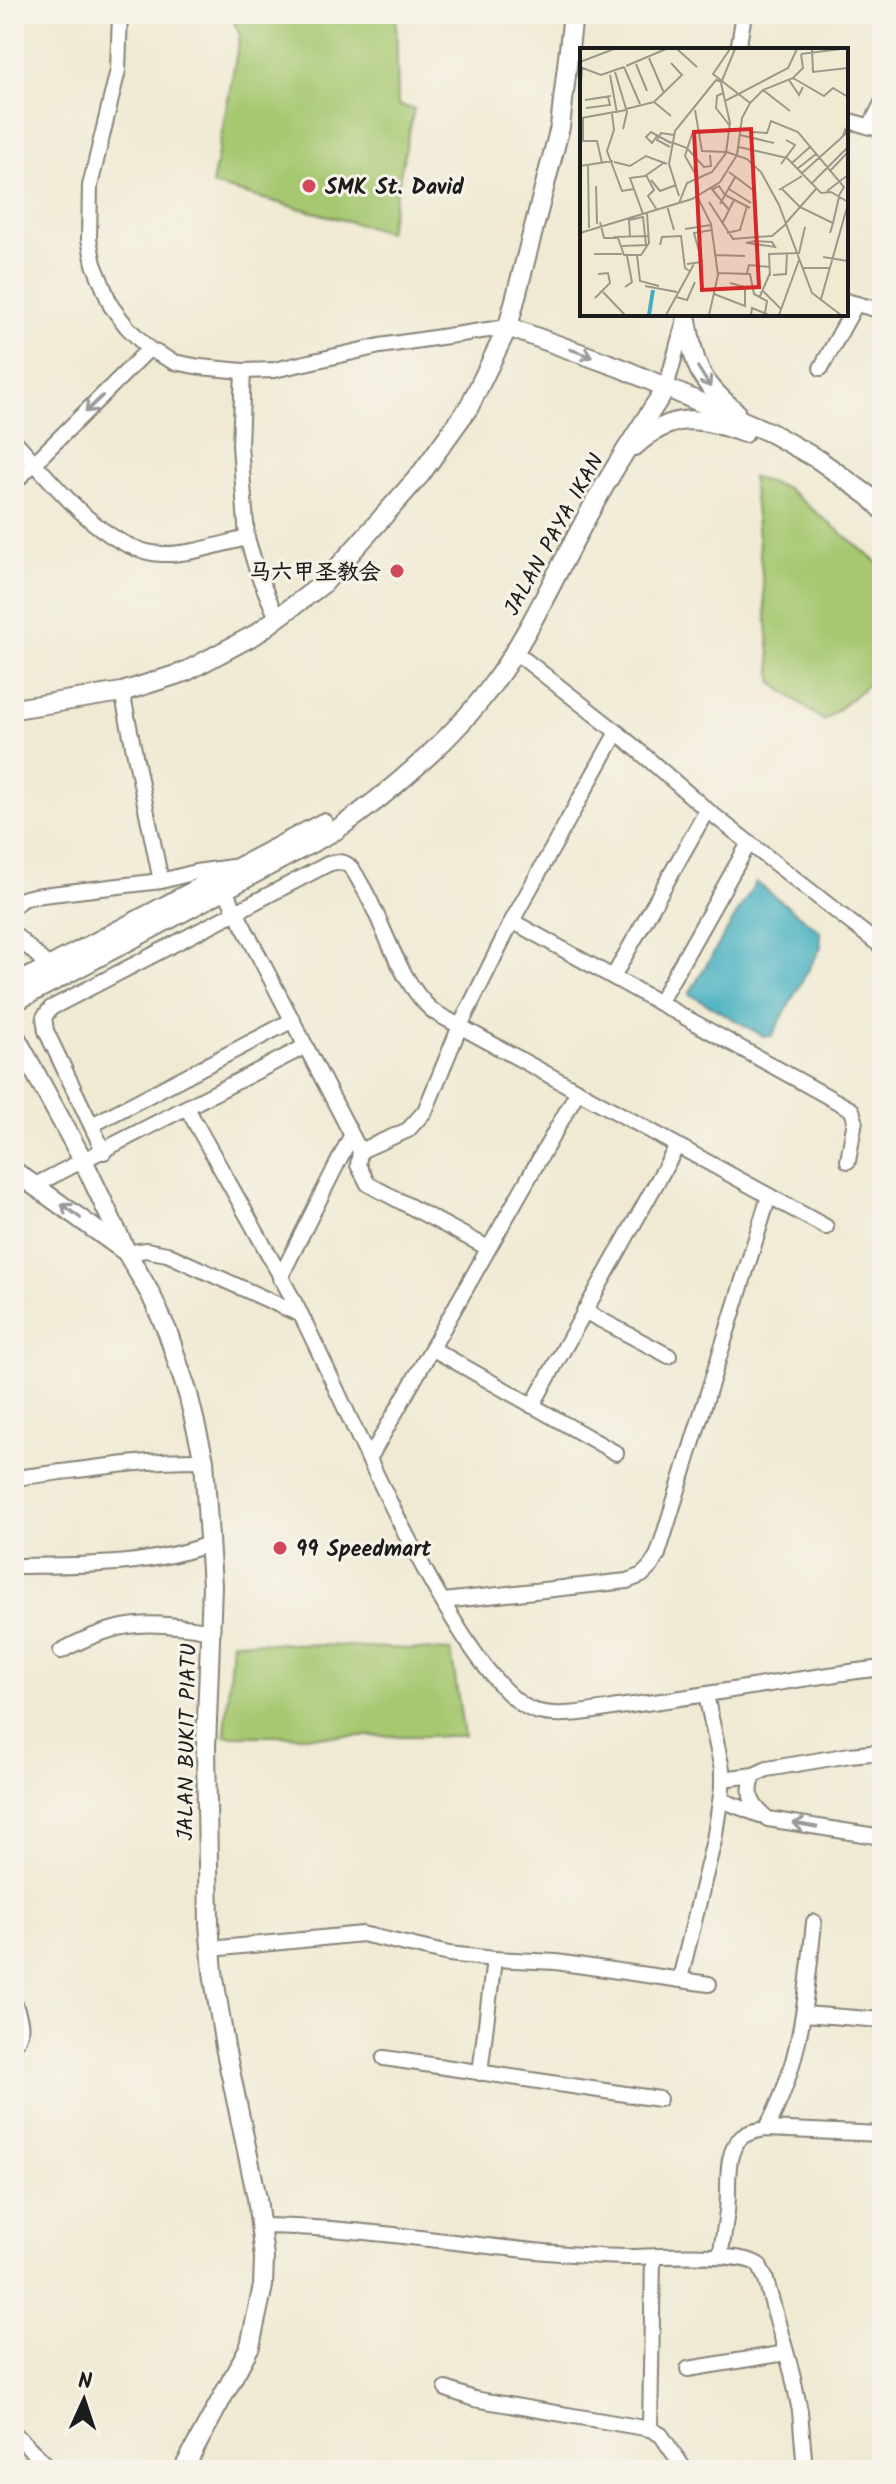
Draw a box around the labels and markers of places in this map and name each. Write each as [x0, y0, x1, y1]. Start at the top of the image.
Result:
place label: SMK St. David [325, 171, 465, 206]
marker: SMK St. David [300, 177, 318, 195]
place label: 马六甲圣教会 [249, 556, 381, 591]
marker: 马六甲圣教会 [388, 562, 406, 580]
place label: 99 Speedmart [296, 1533, 432, 1568]
marker: 99 Speedmart [271, 1539, 289, 1557]

